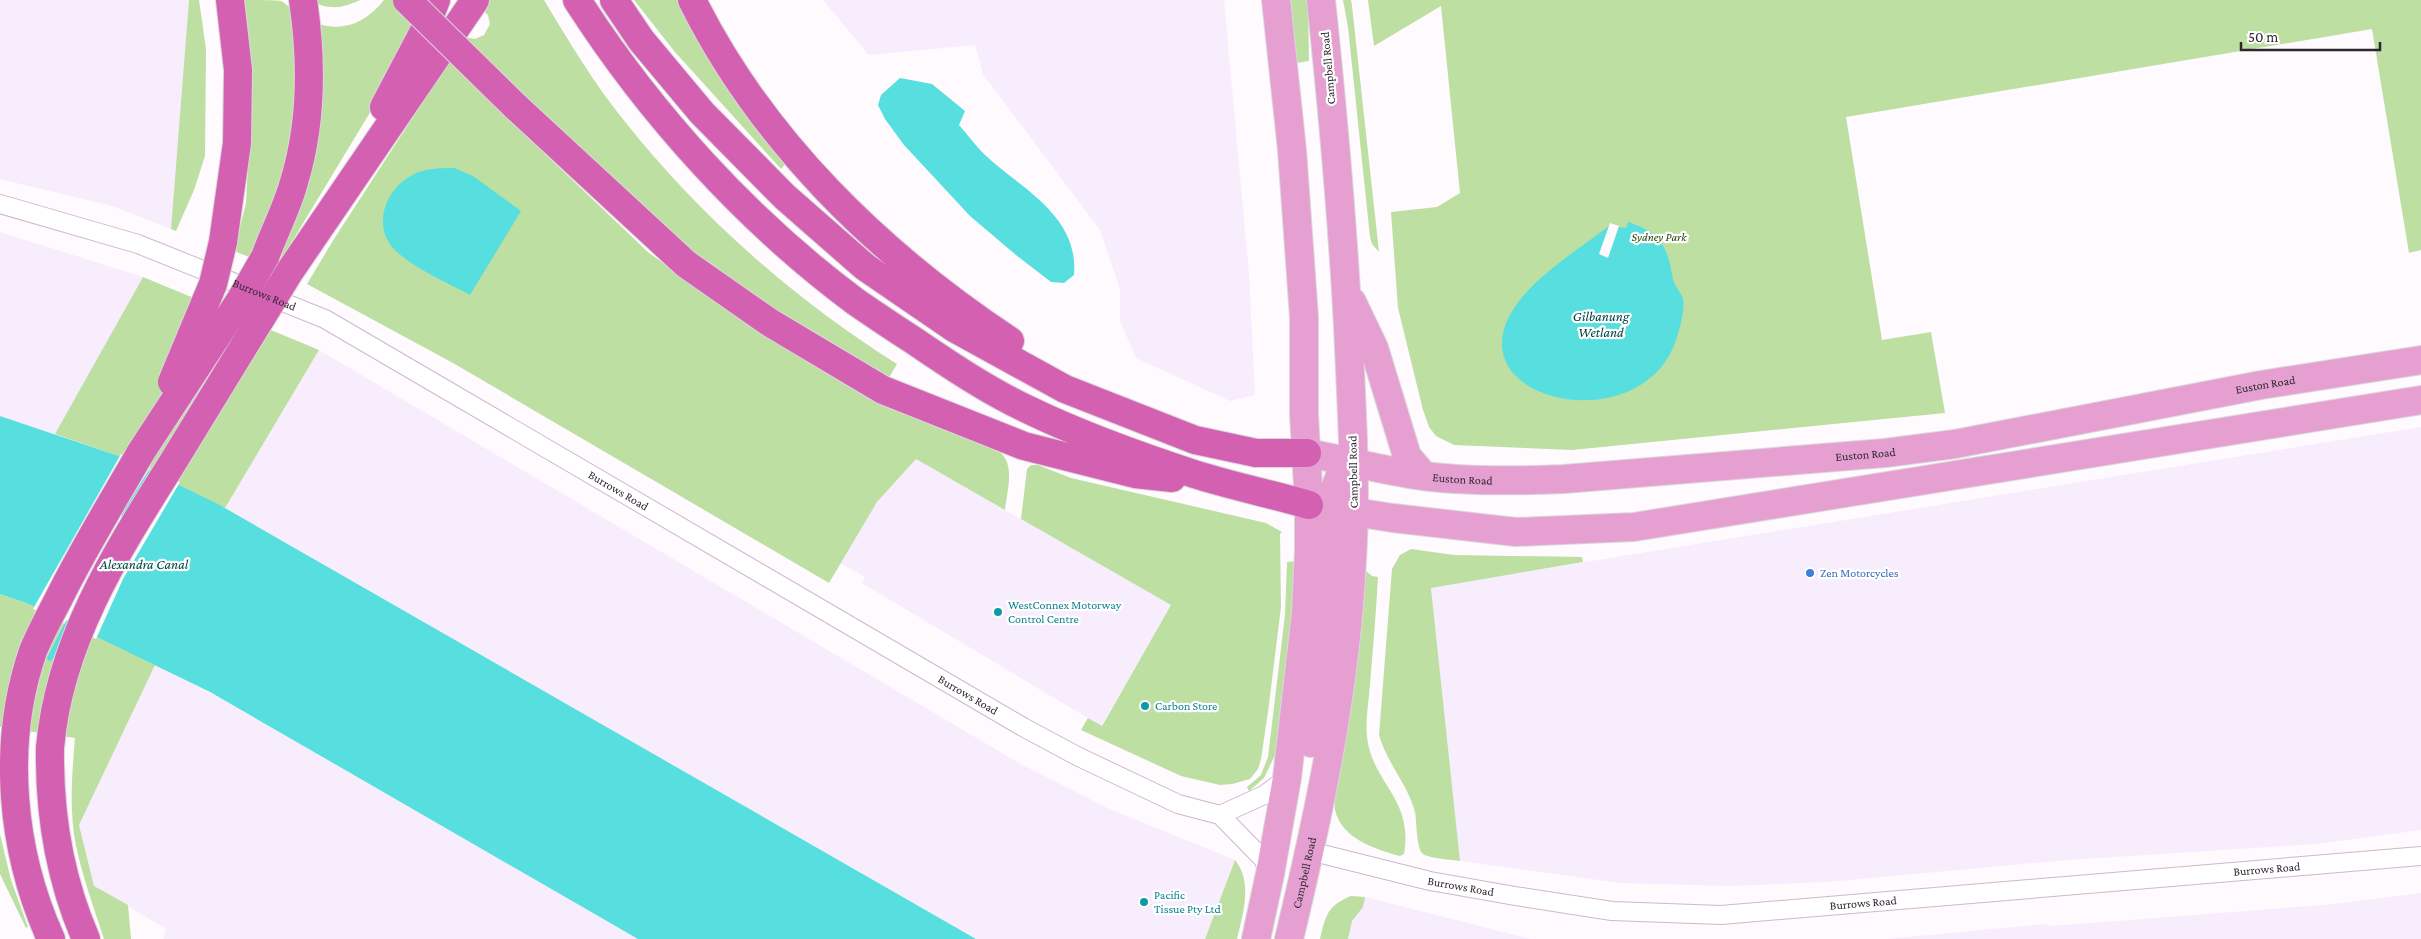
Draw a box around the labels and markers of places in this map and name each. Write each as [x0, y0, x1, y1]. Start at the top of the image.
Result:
place label: Zen Motorcycles [1820, 566, 1899, 580]
marker: Zen Motorcycles [1804, 567, 1816, 579]
place label: WestConnex Motorway Control Centre [1008, 598, 1122, 626]
marker: WestConnex Motorway Control Centre [992, 606, 1004, 618]
place label: Carbon Store [1155, 699, 1217, 713]
marker: Carbon Store [1139, 700, 1151, 712]
place label: Pacific Tissue Pty Ltd [1154, 888, 1221, 916]
marker: Pacific Tissue Pty Ltd [1138, 896, 1150, 908]

